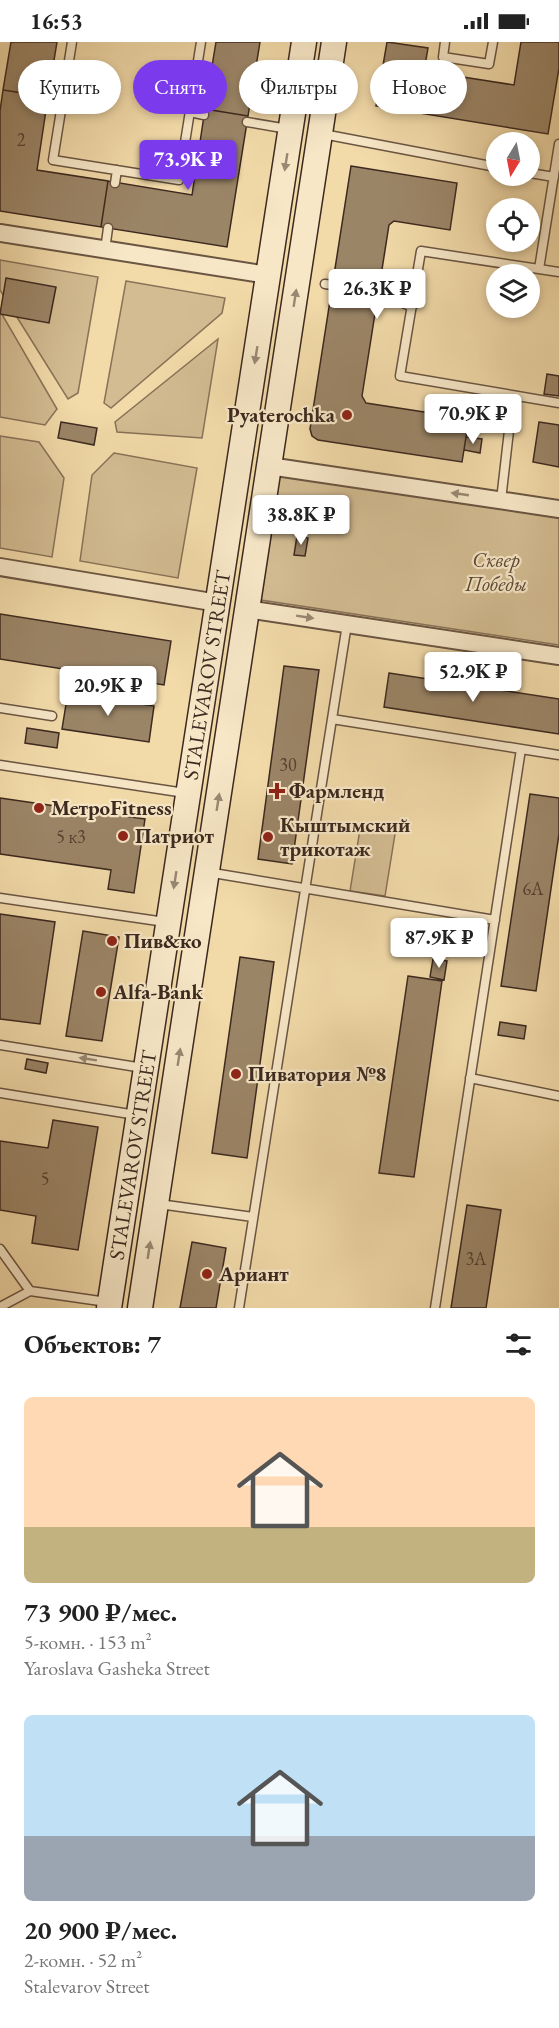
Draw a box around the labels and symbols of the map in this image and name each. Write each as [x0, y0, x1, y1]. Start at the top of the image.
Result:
house number: 2 [17, 128, 26, 151]
north arrow [486, 132, 540, 186]
pin: 73.9K ₽ [133, 140, 243, 191]
one-way arrow [281, 153, 290, 172]
pin: 26.3K ₽ [322, 269, 432, 320]
one-way arrow [290, 289, 299, 308]
one-way arrow [252, 345, 261, 364]
pin: 70.9K ₽ [418, 394, 528, 445]
place label: Pyaterochka [227, 401, 336, 428]
marker: Pyaterochka [340, 408, 354, 422]
one-way arrow [450, 489, 469, 498]
pin: 38.8K ₽ [246, 495, 356, 546]
park label: Сквер Победы [464, 546, 527, 597]
street label: STALEVAROV STREET [177, 567, 237, 782]
one-way arrow [296, 613, 315, 622]
pin: 52.9K ₽ [418, 652, 528, 703]
pin: 20.9K ₽ [53, 666, 163, 717]
house number: 30 [279, 753, 297, 776]
place label: Фармленд [289, 777, 384, 804]
marker: Фармленд [270, 784, 284, 798]
one-way arrow [213, 793, 222, 812]
place label: МетроFitness [51, 794, 171, 821]
marker: МетроFitness [32, 801, 46, 815]
place label: Кыштымский трикотаж [280, 811, 410, 862]
place label: Патриот [135, 822, 215, 849]
house number: 5 к3 [56, 825, 86, 848]
marker: Патриот [116, 829, 130, 843]
marker: Кыштымский трикотаж [261, 830, 275, 844]
one-way arrow [171, 870, 180, 889]
house number: 6А [522, 877, 544, 900]
pin: 87.9K ₽ [384, 918, 494, 969]
place label: Пив&ко [124, 927, 202, 954]
marker: Пив&ко [105, 934, 119, 948]
place label: Alfa-Bank [112, 978, 203, 1005]
marker: Alfa-Bank [94, 985, 108, 999]
street label: STALEVAROV STREET [103, 1047, 163, 1262]
one-way arrow [174, 1048, 183, 1067]
one-way arrow [79, 1054, 98, 1063]
place label: Пиватория №8 [248, 1060, 386, 1087]
marker: Пиватория №8 [229, 1067, 243, 1081]
house number: 5 [41, 1167, 49, 1190]
one-way arrow [145, 1241, 154, 1260]
house number: 3А [465, 1247, 487, 1270]
place label: Ариант [218, 1260, 289, 1287]
marker: Ариант [200, 1267, 214, 1281]

